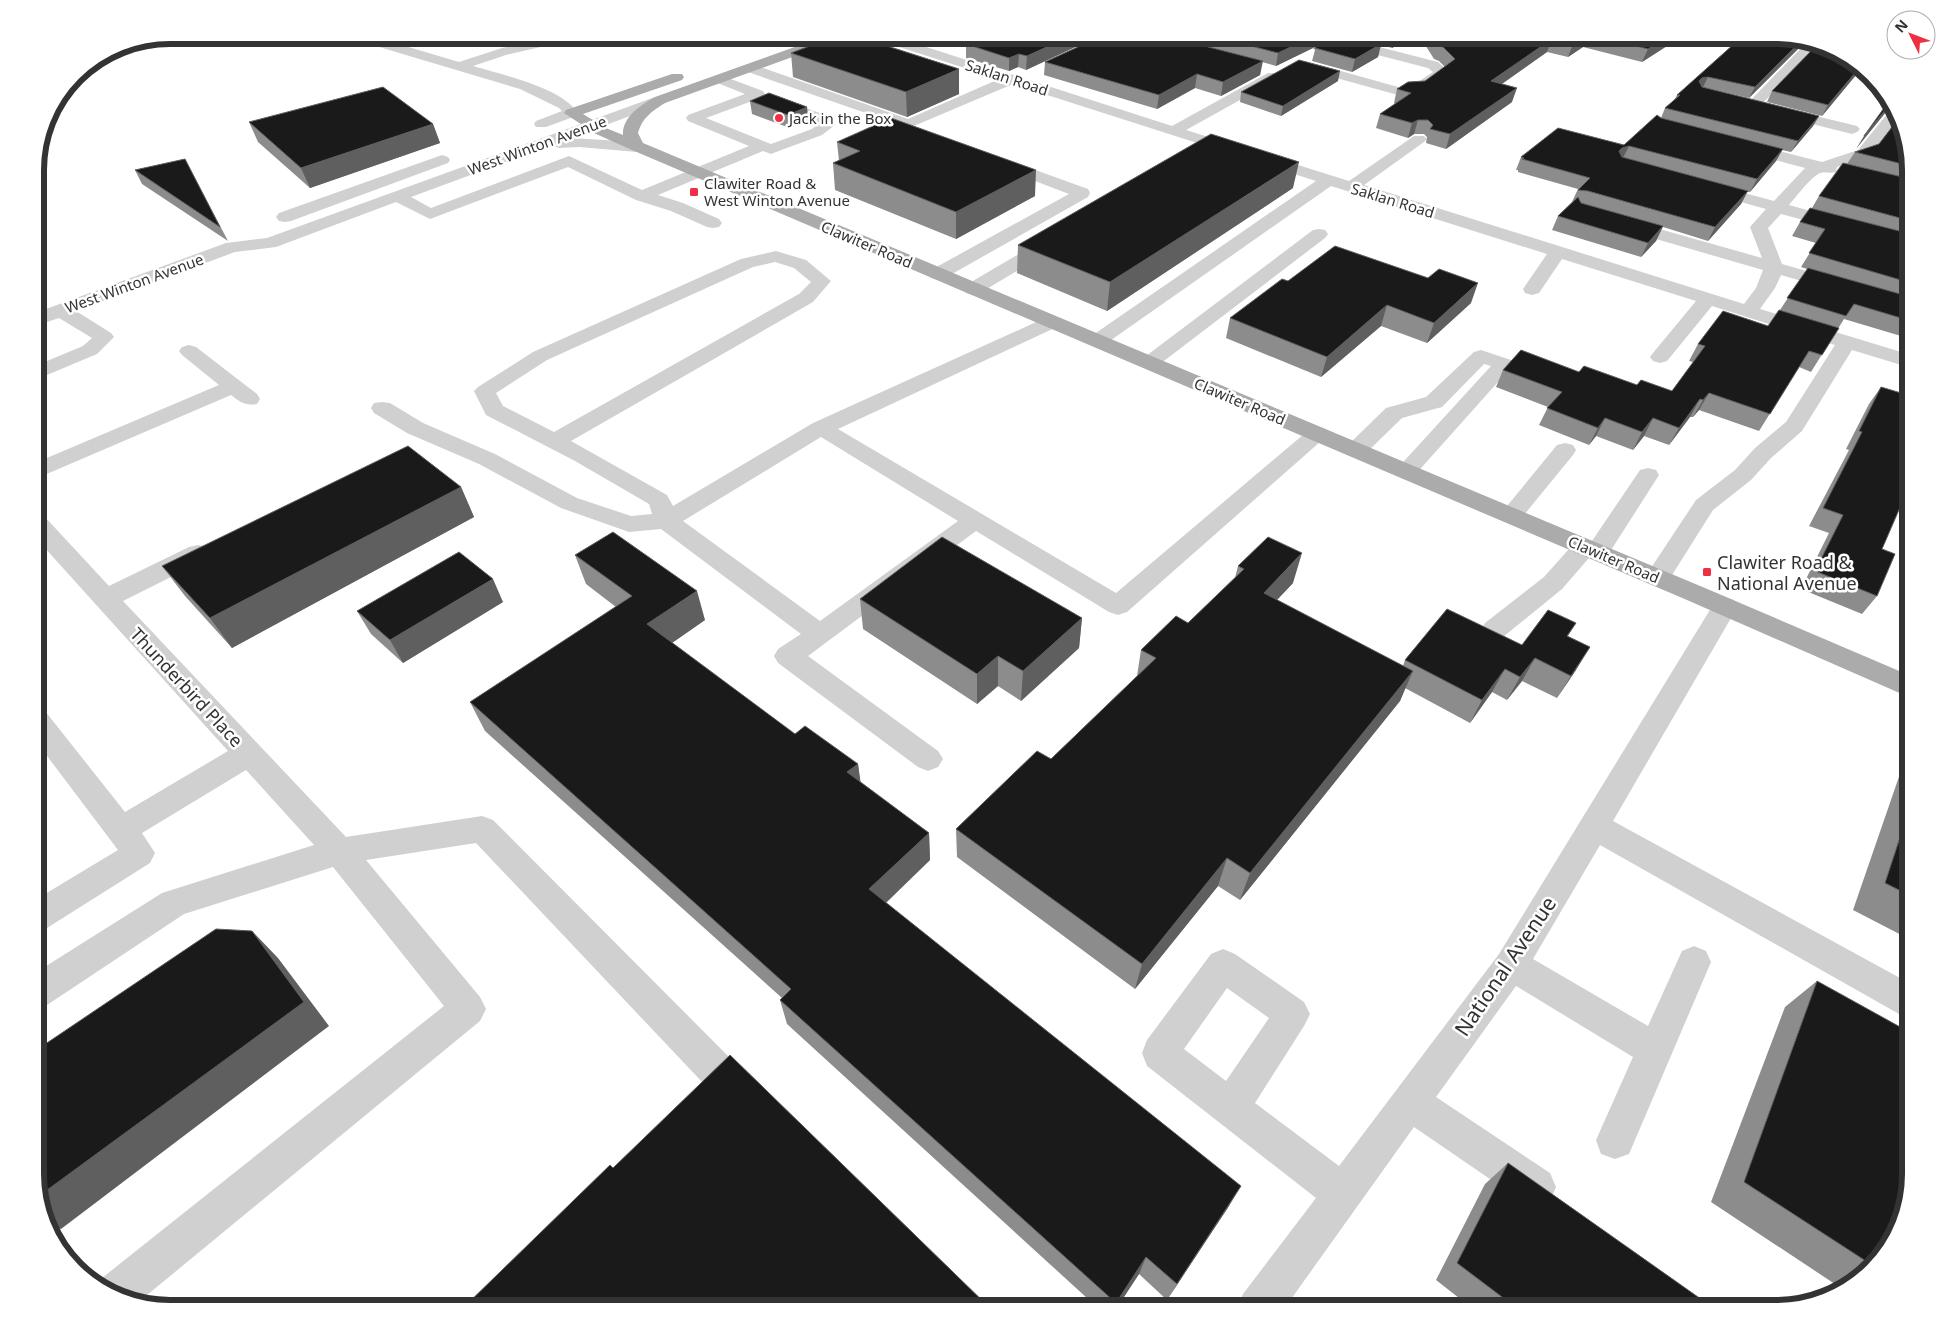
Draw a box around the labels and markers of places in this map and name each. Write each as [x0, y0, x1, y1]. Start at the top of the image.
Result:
place label: Jack in the Box [787, 108, 891, 128]
marker: Jack in the Box [773, 112, 785, 124]
place label: Clawiter Road & West Winton Avenue [704, 173, 850, 210]
marker: Clawiter Road & West Winton Avenue [688, 186, 700, 198]
place label: Clawiter Road & National Avenue [1717, 550, 1857, 595]
marker: Clawiter Road & National Avenue [1701, 566, 1713, 578]

